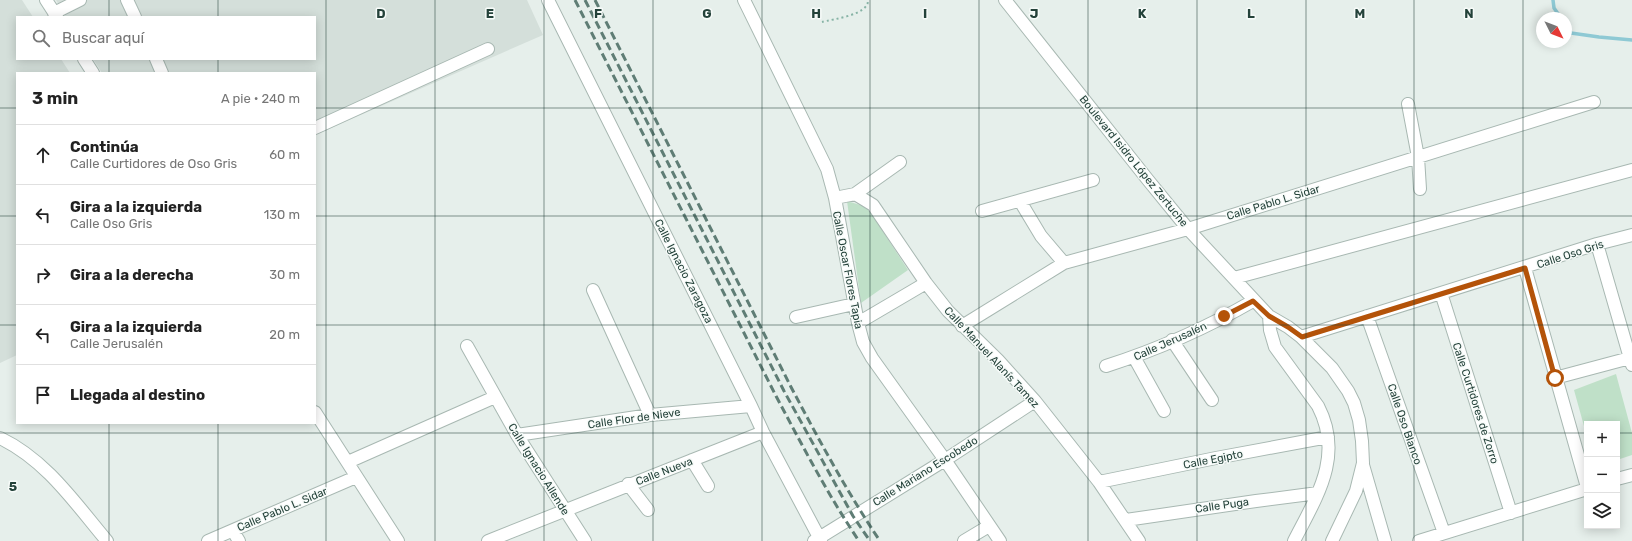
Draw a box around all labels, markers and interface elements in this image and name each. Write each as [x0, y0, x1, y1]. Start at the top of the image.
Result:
text: D [376, 6, 386, 21]
text: E [486, 6, 494, 21]
text: F [594, 6, 602, 21]
text: G [702, 6, 712, 21]
text: H [811, 6, 821, 21]
text: I [923, 6, 927, 21]
text: J [1030, 6, 1038, 21]
text: K [1138, 6, 1147, 21]
text: L [1247, 6, 1255, 21]
text: M [1355, 6, 1365, 21]
text: N [1464, 6, 1474, 21]
north arrow [1536, 12, 1572, 48]
search box [16, 16, 316, 60]
icon: search [30, 27, 52, 49]
text: Buscar aquí [62, 29, 144, 47]
text: 3 min [32, 88, 78, 108]
text: A pie · 240 m [221, 91, 300, 106]
street label: Boulevard Isidro López Zertuche [1077, 93, 1191, 230]
text: Continúa [70, 138, 139, 156]
icon: ahead [32, 144, 54, 166]
text: 60 m [269, 147, 300, 162]
text: Calle Curtidores de Oso Gris [70, 156, 237, 171]
street label: Calle Pablo L. Sidar [1225, 182, 1322, 223]
text: Gira a la izquierda [70, 198, 202, 216]
icon: left [32, 204, 54, 226]
text: 130 m [264, 207, 300, 222]
street label: Calle Oscar Flores Tapia [830, 210, 865, 330]
text: Calle Oso Gris [70, 216, 152, 231]
street label: Calle Ignacio Zaragoza [652, 217, 715, 325]
street label: Calle Oso Gris [1535, 237, 1606, 271]
icon: right [32, 264, 54, 286]
text: Gira a la derecha [70, 266, 194, 284]
text: 30 m [269, 267, 300, 282]
street label: Calle Manuel Alanís Tamez [941, 304, 1042, 411]
route end [1215, 307, 1233, 325]
text: Gira a la izquierda [70, 318, 202, 336]
street label: Calle Jerusalén [1132, 320, 1209, 363]
icon: left [32, 324, 54, 346]
text: 20 m [269, 327, 300, 342]
text: Calle Jerusalén [70, 336, 163, 351]
street label: Calle Curtidores de Zorro [1450, 341, 1501, 465]
route start [1546, 369, 1564, 387]
street label: Calle Oso Blanco [1385, 382, 1424, 466]
icon: arrive [32, 384, 54, 406]
text: Llegada al destino [70, 386, 205, 404]
street label: Calle Flor de Nieve [587, 406, 681, 431]
street label: Calle Ignacio Allende [505, 421, 572, 517]
map controls [1584, 421, 1620, 529]
button: + [1584, 421, 1620, 457]
street label: Calle Mariano Escobedo [870, 434, 980, 509]
street label: Calle Egipto [1182, 447, 1244, 472]
street label: Calle Nueva [634, 455, 694, 488]
button: − [1584, 457, 1620, 493]
text: 5 [9, 479, 17, 494]
street label: Calle Pablo L. Sidar [235, 484, 330, 534]
button: layers [1584, 493, 1620, 529]
street label: Calle Puga [1194, 495, 1250, 516]

